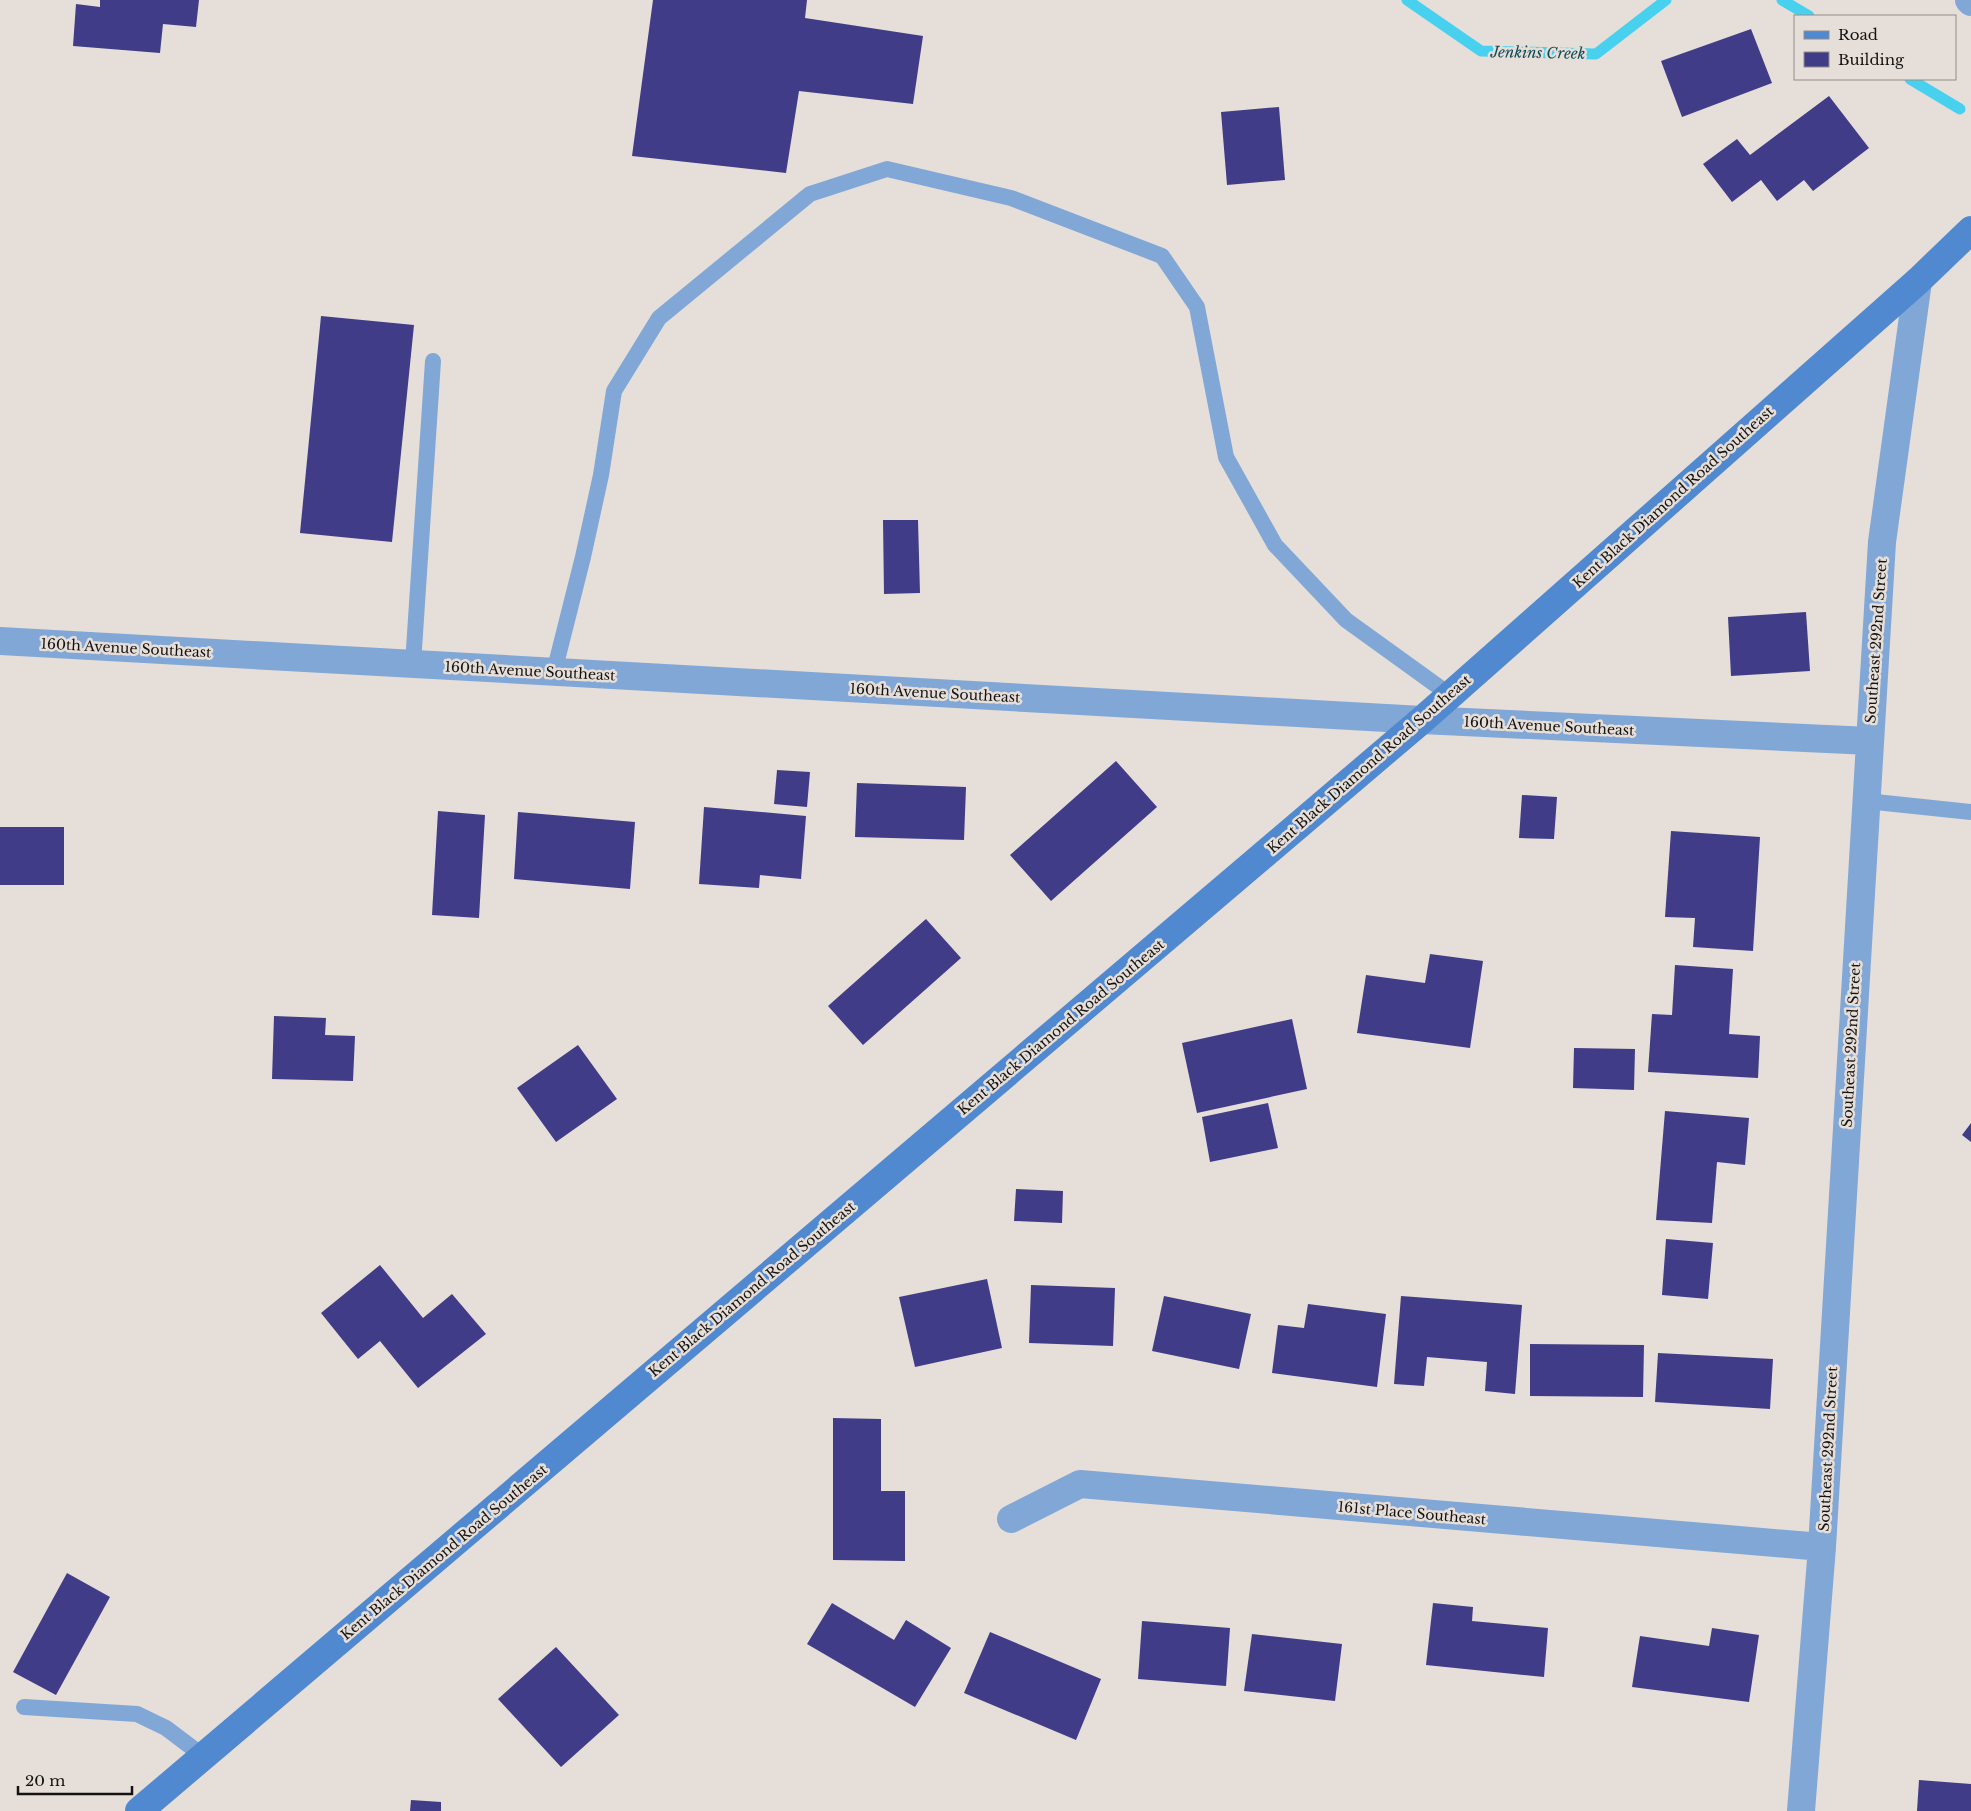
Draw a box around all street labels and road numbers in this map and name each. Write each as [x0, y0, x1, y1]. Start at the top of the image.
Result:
street label: Kent Black Diamond Road Southeast [1569, 402, 1778, 592]
street label: Southeast 292nd Street [1861, 557, 1891, 724]
street label: 160th Avenue Southeast [40, 635, 212, 661]
street label: 160th Avenue Southeast [444, 658, 616, 684]
street label: Kent Black Diamond Road Southeast [1263, 670, 1475, 857]
street label: 160th Avenue Southeast [849, 680, 1021, 706]
street label: 160th Avenue Southeast [1463, 713, 1635, 739]
street label: Kent Black Diamond Road Southeast [954, 935, 1168, 1119]
street label: Southeast 292nd Street [1838, 961, 1864, 1128]
street label: Kent Black Diamond Road Southeast [645, 1197, 859, 1381]
street label: Southeast 292nd Street [1815, 1365, 1841, 1532]
street label: Kent Black Diamond Road Southeast [337, 1460, 551, 1644]
street label: 161st Place Southeast [1337, 1498, 1487, 1529]

